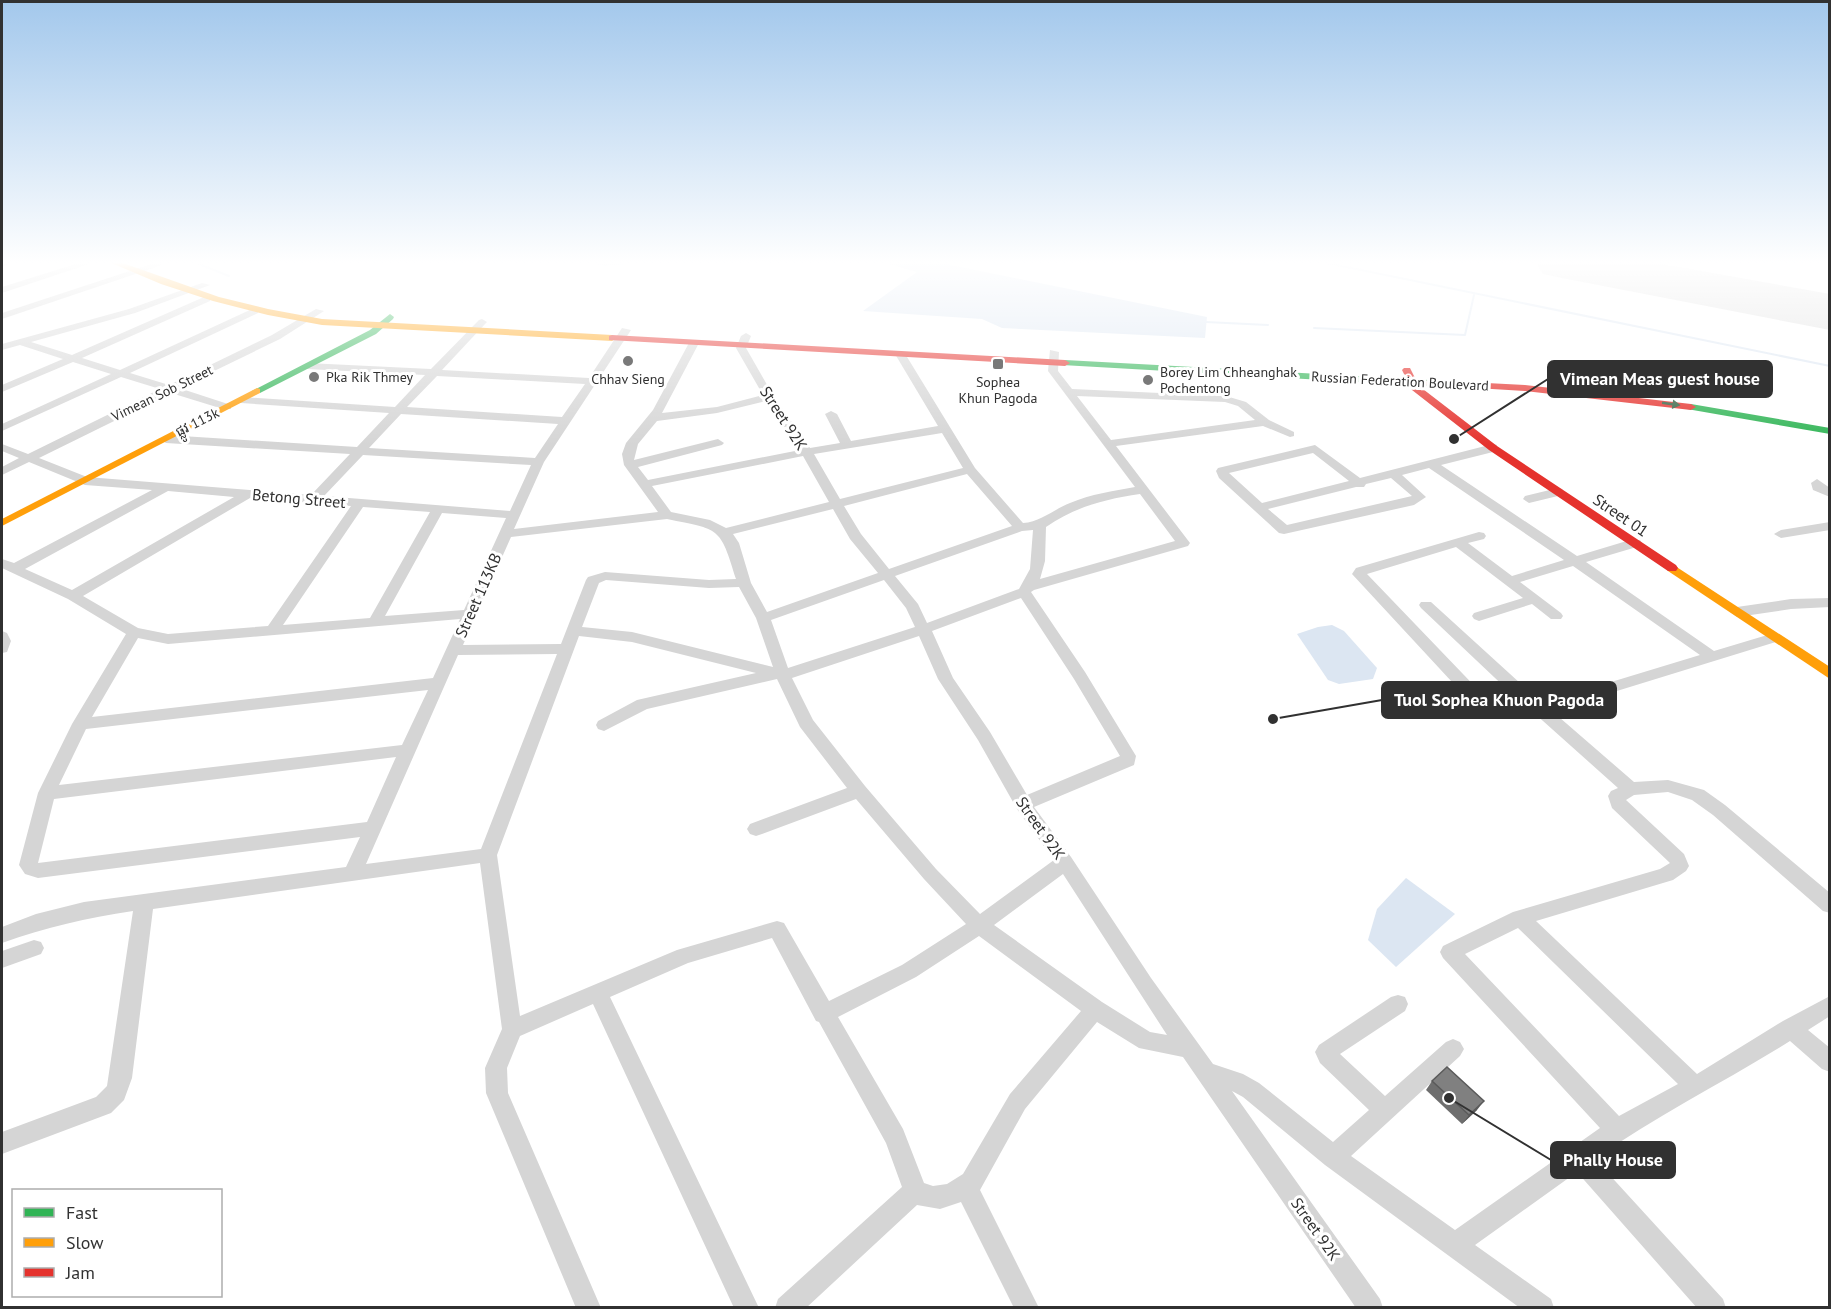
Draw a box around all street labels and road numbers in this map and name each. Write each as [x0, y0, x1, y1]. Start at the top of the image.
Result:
street label: Vimean Sob Street [107, 361, 216, 426]
street label: Russian Federation Boulevard [1311, 367, 1489, 395]
street label: Street 92K [756, 382, 812, 454]
street label: ផ្លូវ 113k [172, 403, 224, 443]
street label: Betong Street [251, 484, 347, 512]
street label: Street 01 [1589, 489, 1653, 541]
street label: Street 113KB [450, 550, 506, 640]
street label: Street 92K [1012, 793, 1070, 864]
street label: Street 92K [1287, 1194, 1345, 1265]

